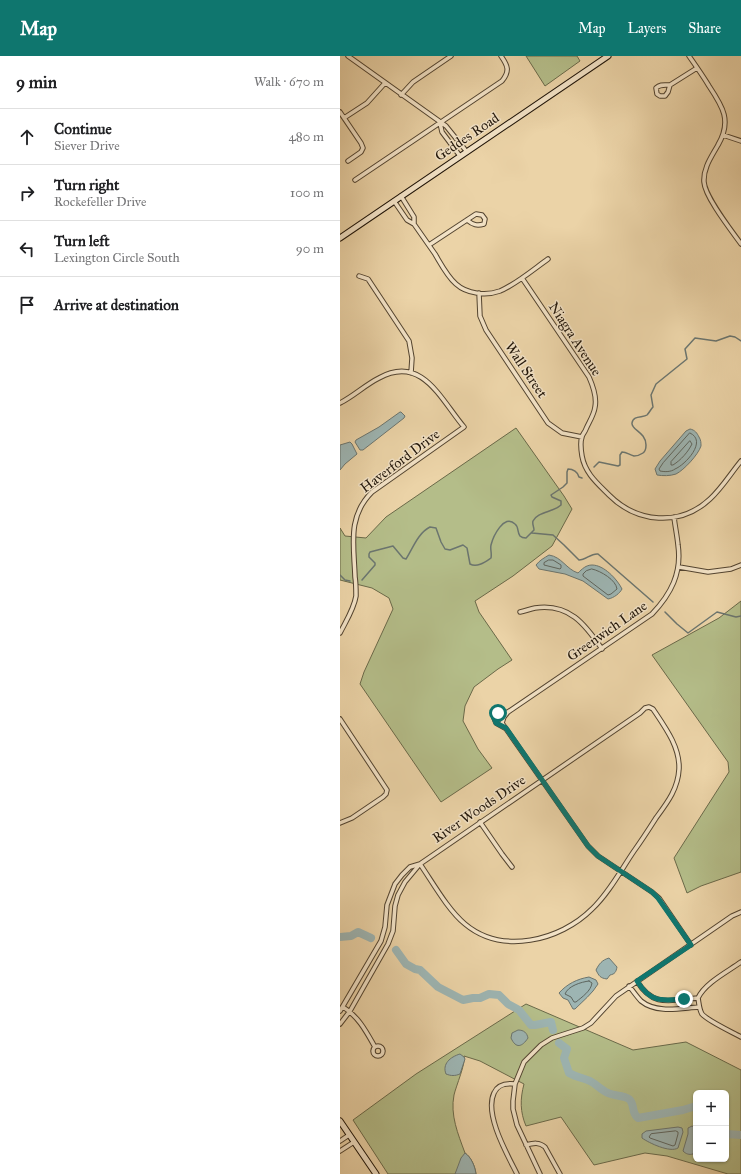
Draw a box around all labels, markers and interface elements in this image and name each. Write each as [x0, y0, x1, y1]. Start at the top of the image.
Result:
text: Map [20, 17, 57, 40]
text: Map [578, 20, 606, 37]
text: Layers [628, 20, 666, 37]
text: Share [688, 20, 721, 37]
text: 9 min [16, 72, 57, 93]
text: Walk · 670 m [254, 74, 324, 90]
street label: Geddes Road [432, 109, 502, 165]
text: Continue [54, 120, 112, 138]
icon: ahead [16, 126, 38, 148]
text: 480 m [289, 129, 324, 145]
text: Siever Drive [54, 138, 120, 154]
text: Turn right [54, 176, 119, 194]
icon: right [16, 182, 38, 204]
text: 100 m [290, 185, 324, 201]
text: Rockefeller Drive [54, 194, 146, 210]
text: Turn left [54, 232, 110, 250]
icon: left [16, 238, 38, 260]
text: 90 m [296, 241, 324, 257]
text: Lexington Circle South [54, 250, 180, 266]
icon: arrive [16, 294, 38, 316]
text: Arrive at destination [54, 296, 179, 314]
street label: Niagra Avenue [545, 299, 605, 379]
street label: Wall Street [501, 339, 551, 401]
street label: Haverford Drive [357, 426, 443, 496]
street label: Greenwich Lane [564, 597, 650, 665]
route start [489, 704, 507, 722]
street label: River Woods Drive [429, 771, 529, 846]
route end [675, 990, 693, 1008]
map controls [693, 1090, 729, 1162]
button: + [693, 1090, 729, 1126]
button: − [693, 1126, 729, 1162]

